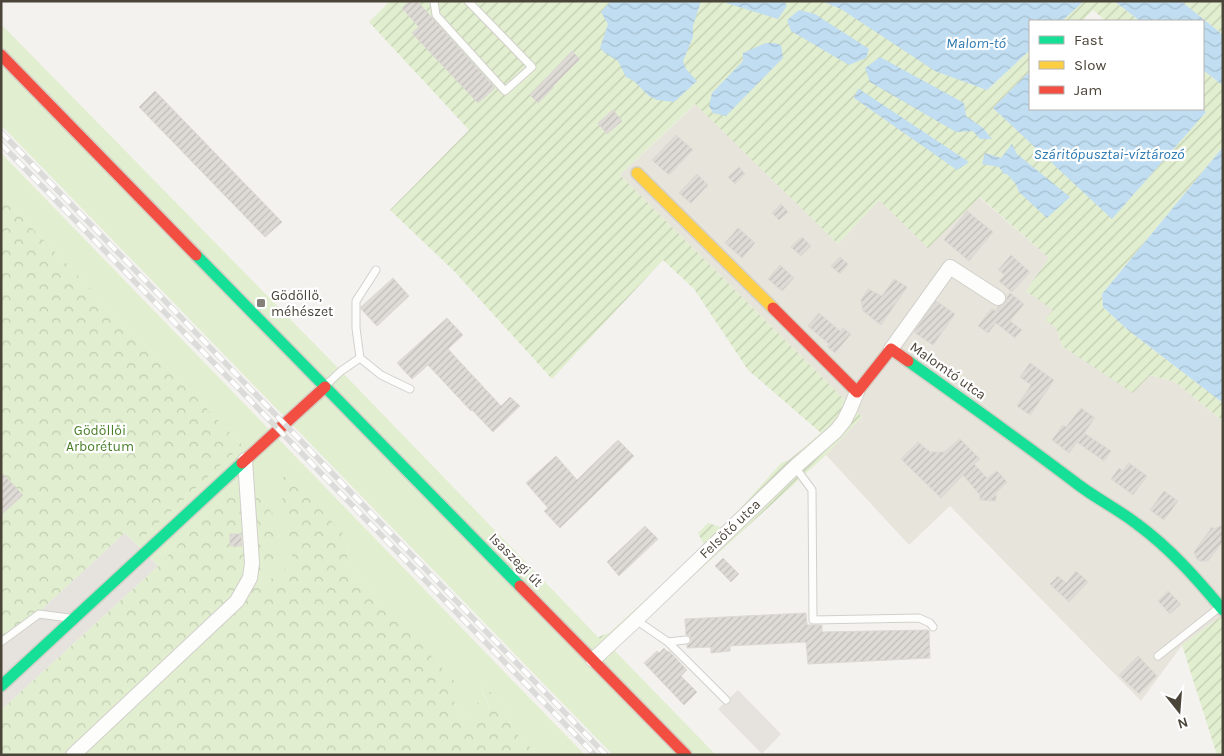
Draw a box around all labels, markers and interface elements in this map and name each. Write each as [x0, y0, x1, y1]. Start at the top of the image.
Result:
legend [1029, 20, 1204, 110]
text: Fast [1074, 31, 1104, 49]
water label: Malom-tó [946, 34, 1007, 52]
text: Slow [1074, 56, 1106, 74]
text: Jam [1074, 81, 1102, 99]
water label: Száritópusztai-víztározó [1034, 145, 1185, 163]
place label: Gödöllő, méhészet [271, 287, 333, 320]
marker: Gödöllő, méhészet [255, 297, 267, 309]
street label: Malomtó utca [907, 338, 989, 404]
park label: Gödöllői Arborétum [66, 422, 134, 455]
street label: Felsőtó utca [696, 496, 764, 562]
street label: Isaszegi út [485, 529, 547, 591]
north arrow [1154, 686, 1204, 736]
text: N [1175, 713, 1190, 733]

